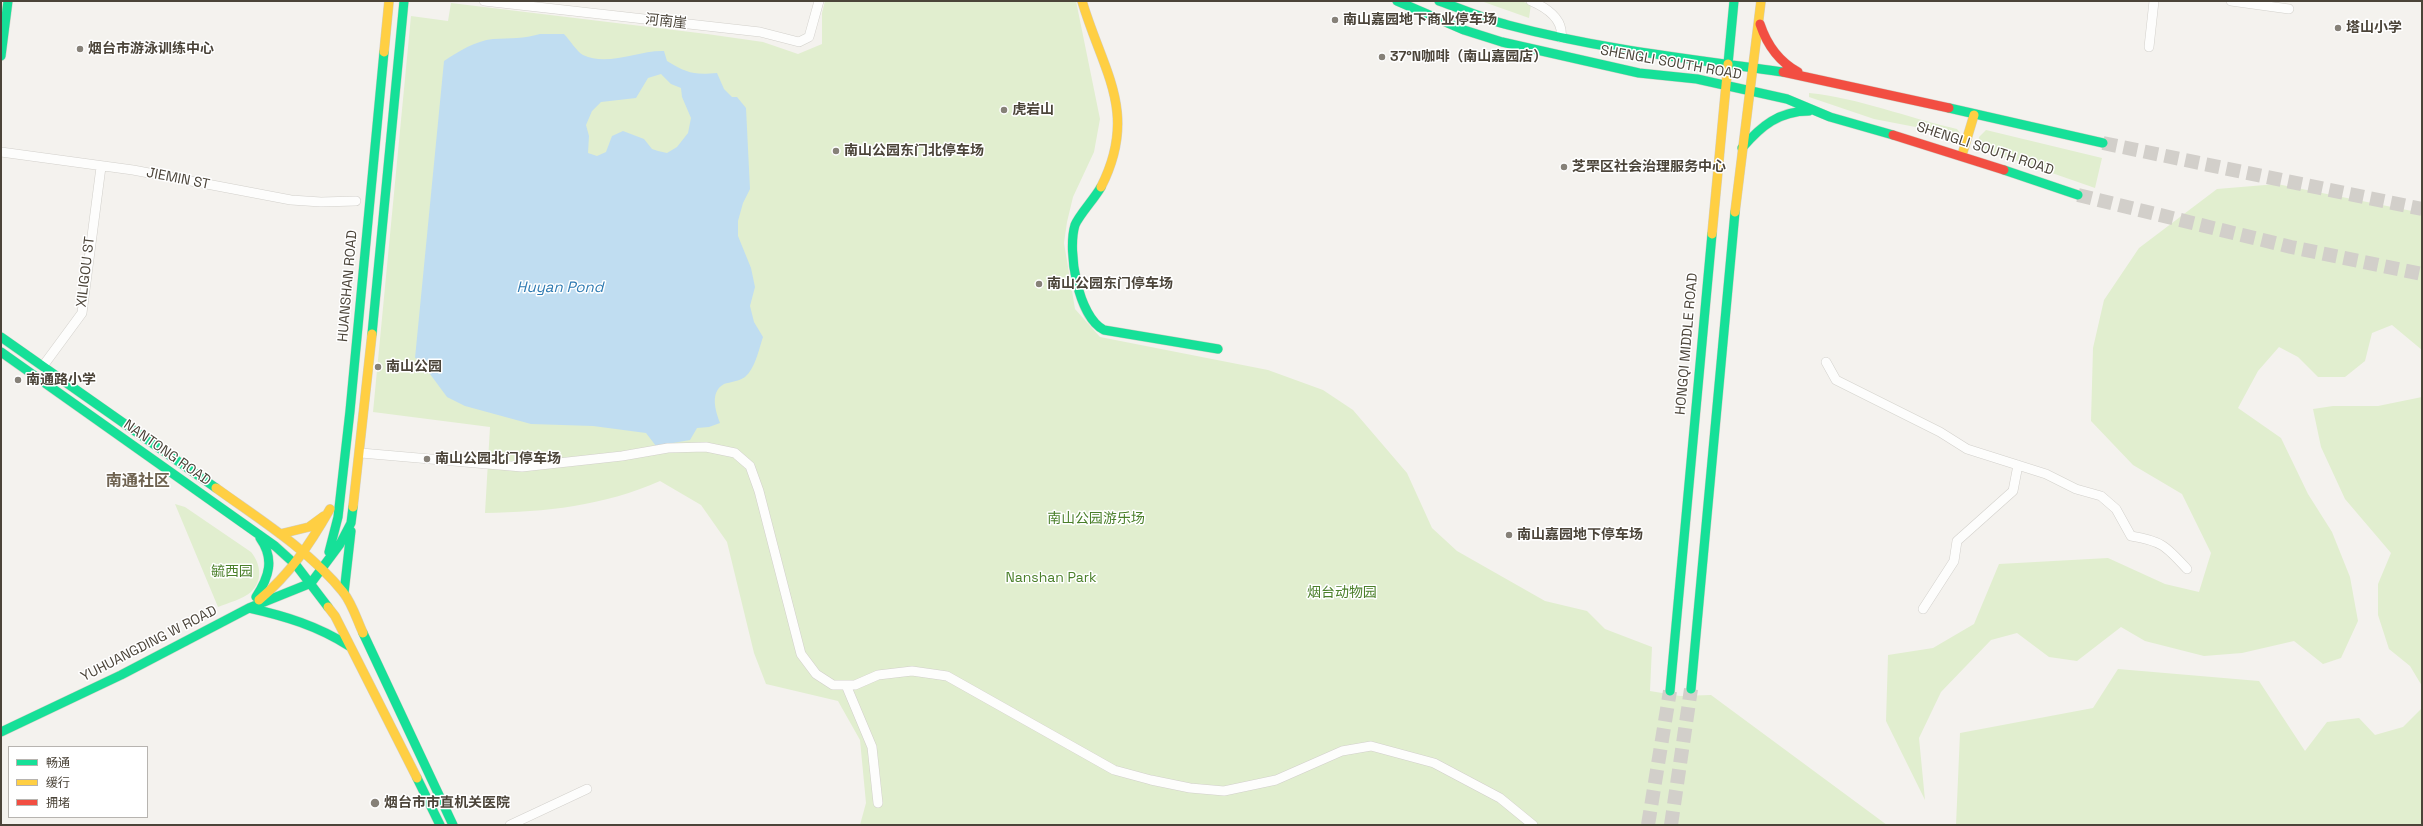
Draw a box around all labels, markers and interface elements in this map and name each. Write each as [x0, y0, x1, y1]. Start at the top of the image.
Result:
street label: 河南崖 [644, 11, 688, 33]
place label: 南山嘉园地下商业停车场 [1343, 12, 1497, 28]
marker: 南山嘉园地下商业停车场 [1330, 15, 1340, 25]
place label: 塔山小学 [2346, 20, 2402, 36]
marker: 塔山小学 [2333, 23, 2343, 33]
place label: 烟台市游泳训练中心 [88, 41, 214, 57]
street label: SHENGLI SOUTH ROAD [1599, 42, 1743, 84]
marker: 烟台市游泳训练中心 [75, 44, 85, 54]
place label: 37°N咖啡（南山嘉园店） [1390, 49, 1547, 65]
marker: 37°N咖啡（南山嘉园店） [1377, 52, 1387, 62]
place label: 虎岩山 [1012, 102, 1054, 118]
marker: 虎岩山 [999, 105, 1009, 115]
street label: SHENGLI SOUTH ROAD [1914, 119, 2056, 179]
place label: 南山公园东门北停车场 [844, 143, 984, 159]
marker: 南山公园东门北停车场 [831, 146, 841, 156]
place label: 芝罘区社会治理服务中心 [1572, 159, 1726, 175]
marker: 芝罘区社会治理服务中心 [1559, 162, 1569, 172]
street label: JIEMIN ST [145, 165, 211, 193]
street label: HUANSHAN ROAD [335, 229, 361, 343]
street label: XILIGOU ST [73, 236, 99, 308]
street label: HONGQI MIDDLE ROAD [1672, 272, 1702, 416]
place label: 南山公园东门停车场 [1047, 276, 1173, 292]
water label: Huyan Pond [517, 279, 603, 297]
marker: 南山公园东门停车场 [1034, 279, 1044, 289]
place label: 南山公园 [386, 359, 442, 375]
marker: 南山公园 [373, 362, 383, 372]
place label: 南通路小学 [26, 372, 96, 388]
marker: 南通路小学 [13, 375, 23, 385]
street label: NANTONG ROAD [120, 417, 214, 489]
place label: 南山公园北门停车场 [435, 451, 561, 467]
marker: 南山公园北门停车场 [422, 454, 432, 464]
district label: 南通社区 [106, 472, 170, 492]
park label: 南山公园游乐场 [1047, 511, 1145, 527]
place label: 南山嘉园地下停车场 [1517, 527, 1643, 543]
marker: 南山嘉园地下停车场 [1504, 530, 1514, 540]
park label: 毓西园 [211, 564, 253, 580]
park label: Nanshan Park [1005, 570, 1097, 586]
park label: 烟台动物园 [1307, 585, 1377, 601]
street label: YUHUANGDING W ROAD [78, 602, 220, 686]
legend [8, 746, 148, 818]
text: 畅通 [46, 755, 70, 771]
text: 缓行 [46, 775, 70, 791]
text: 拥堵 [46, 795, 70, 811]
place label: 烟台市市直机关医院 [384, 795, 510, 811]
marker: 烟台市市直机关医院 [369, 797, 381, 809]

